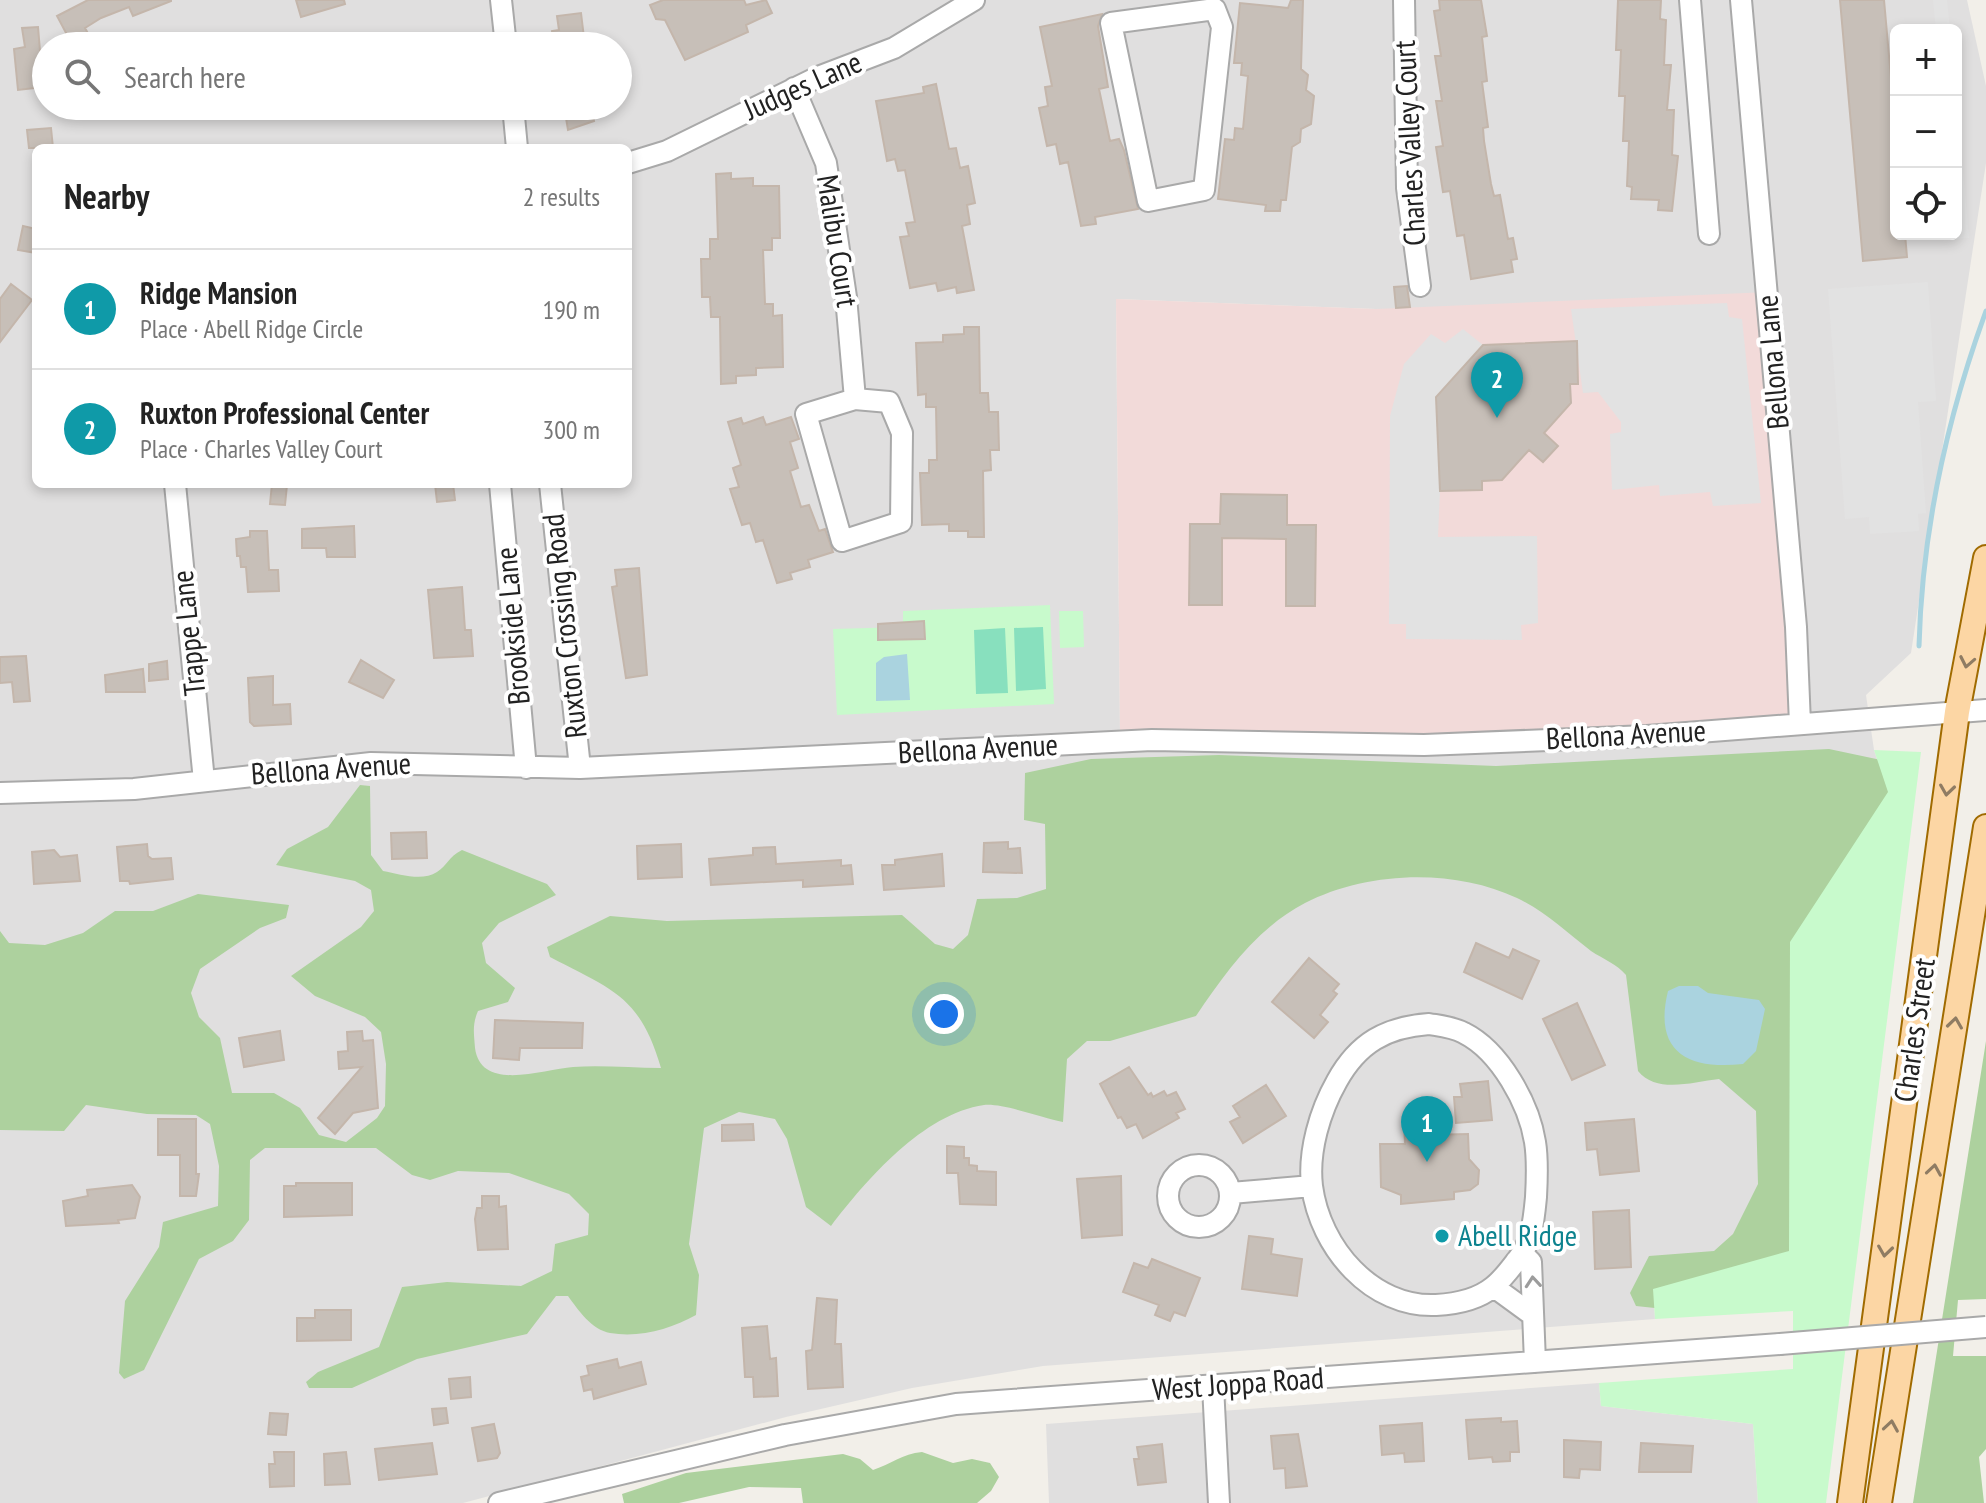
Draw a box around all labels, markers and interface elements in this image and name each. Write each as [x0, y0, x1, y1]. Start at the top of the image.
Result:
map controls [1890, 24, 1962, 240]
button: + [1890, 24, 1962, 96]
search box [32, 32, 632, 120]
street label: Charles Valley Court [1384, 39, 1433, 247]
street label: Judges Lane [737, 41, 867, 128]
icon: search [60, 54, 104, 98]
text: Search here [124, 57, 246, 96]
button: − [1890, 96, 1962, 168]
button: locate [1890, 168, 1962, 240]
street label: Malibu Court [809, 172, 868, 310]
text: Nearby [64, 174, 149, 218]
text: 2 results [523, 180, 600, 213]
text: Ridge Mansion [140, 273, 297, 312]
text: 1 [84, 293, 96, 326]
text: 190 m [542, 293, 600, 326]
street label: Bellona Lane [1746, 293, 1797, 431]
text: Place · Abell Ridge Circle [140, 312, 363, 345]
pin: 2 [1471, 352, 1523, 418]
text: Ruxton Professional Center [140, 393, 429, 432]
text: 2 [84, 413, 96, 446]
text: 300 m [542, 413, 600, 446]
text: Place · Charles Valley Court [140, 432, 383, 465]
street label: Ruxton Crossing Road [532, 512, 595, 740]
street label: Brookside Lane [485, 546, 538, 706]
street label: Trappe Lane [162, 569, 213, 698]
one-way arrow [1959, 656, 1976, 669]
street label: Bellona Avenue [1545, 710, 1707, 757]
street label: Bellona Avenue [897, 724, 1059, 771]
street label: Bellona Avenue [250, 742, 412, 793]
one-way arrow [1939, 783, 1956, 797]
street label: Charles Street [1884, 954, 1943, 1104]
your location [924, 994, 964, 1034]
one-way arrow [1946, 1017, 1963, 1030]
pin: 1 [1401, 1096, 1453, 1162]
one-way arrow [1925, 1163, 1942, 1176]
place label: Abell Ridge [1458, 1215, 1577, 1254]
marker: Abell Ridge [1433, 1227, 1451, 1245]
one-way arrow [1877, 1245, 1894, 1258]
one-way arrow [1525, 1275, 1542, 1288]
street label: West Joppa Road [1151, 1357, 1325, 1408]
one-way arrow [1882, 1419, 1899, 1433]

